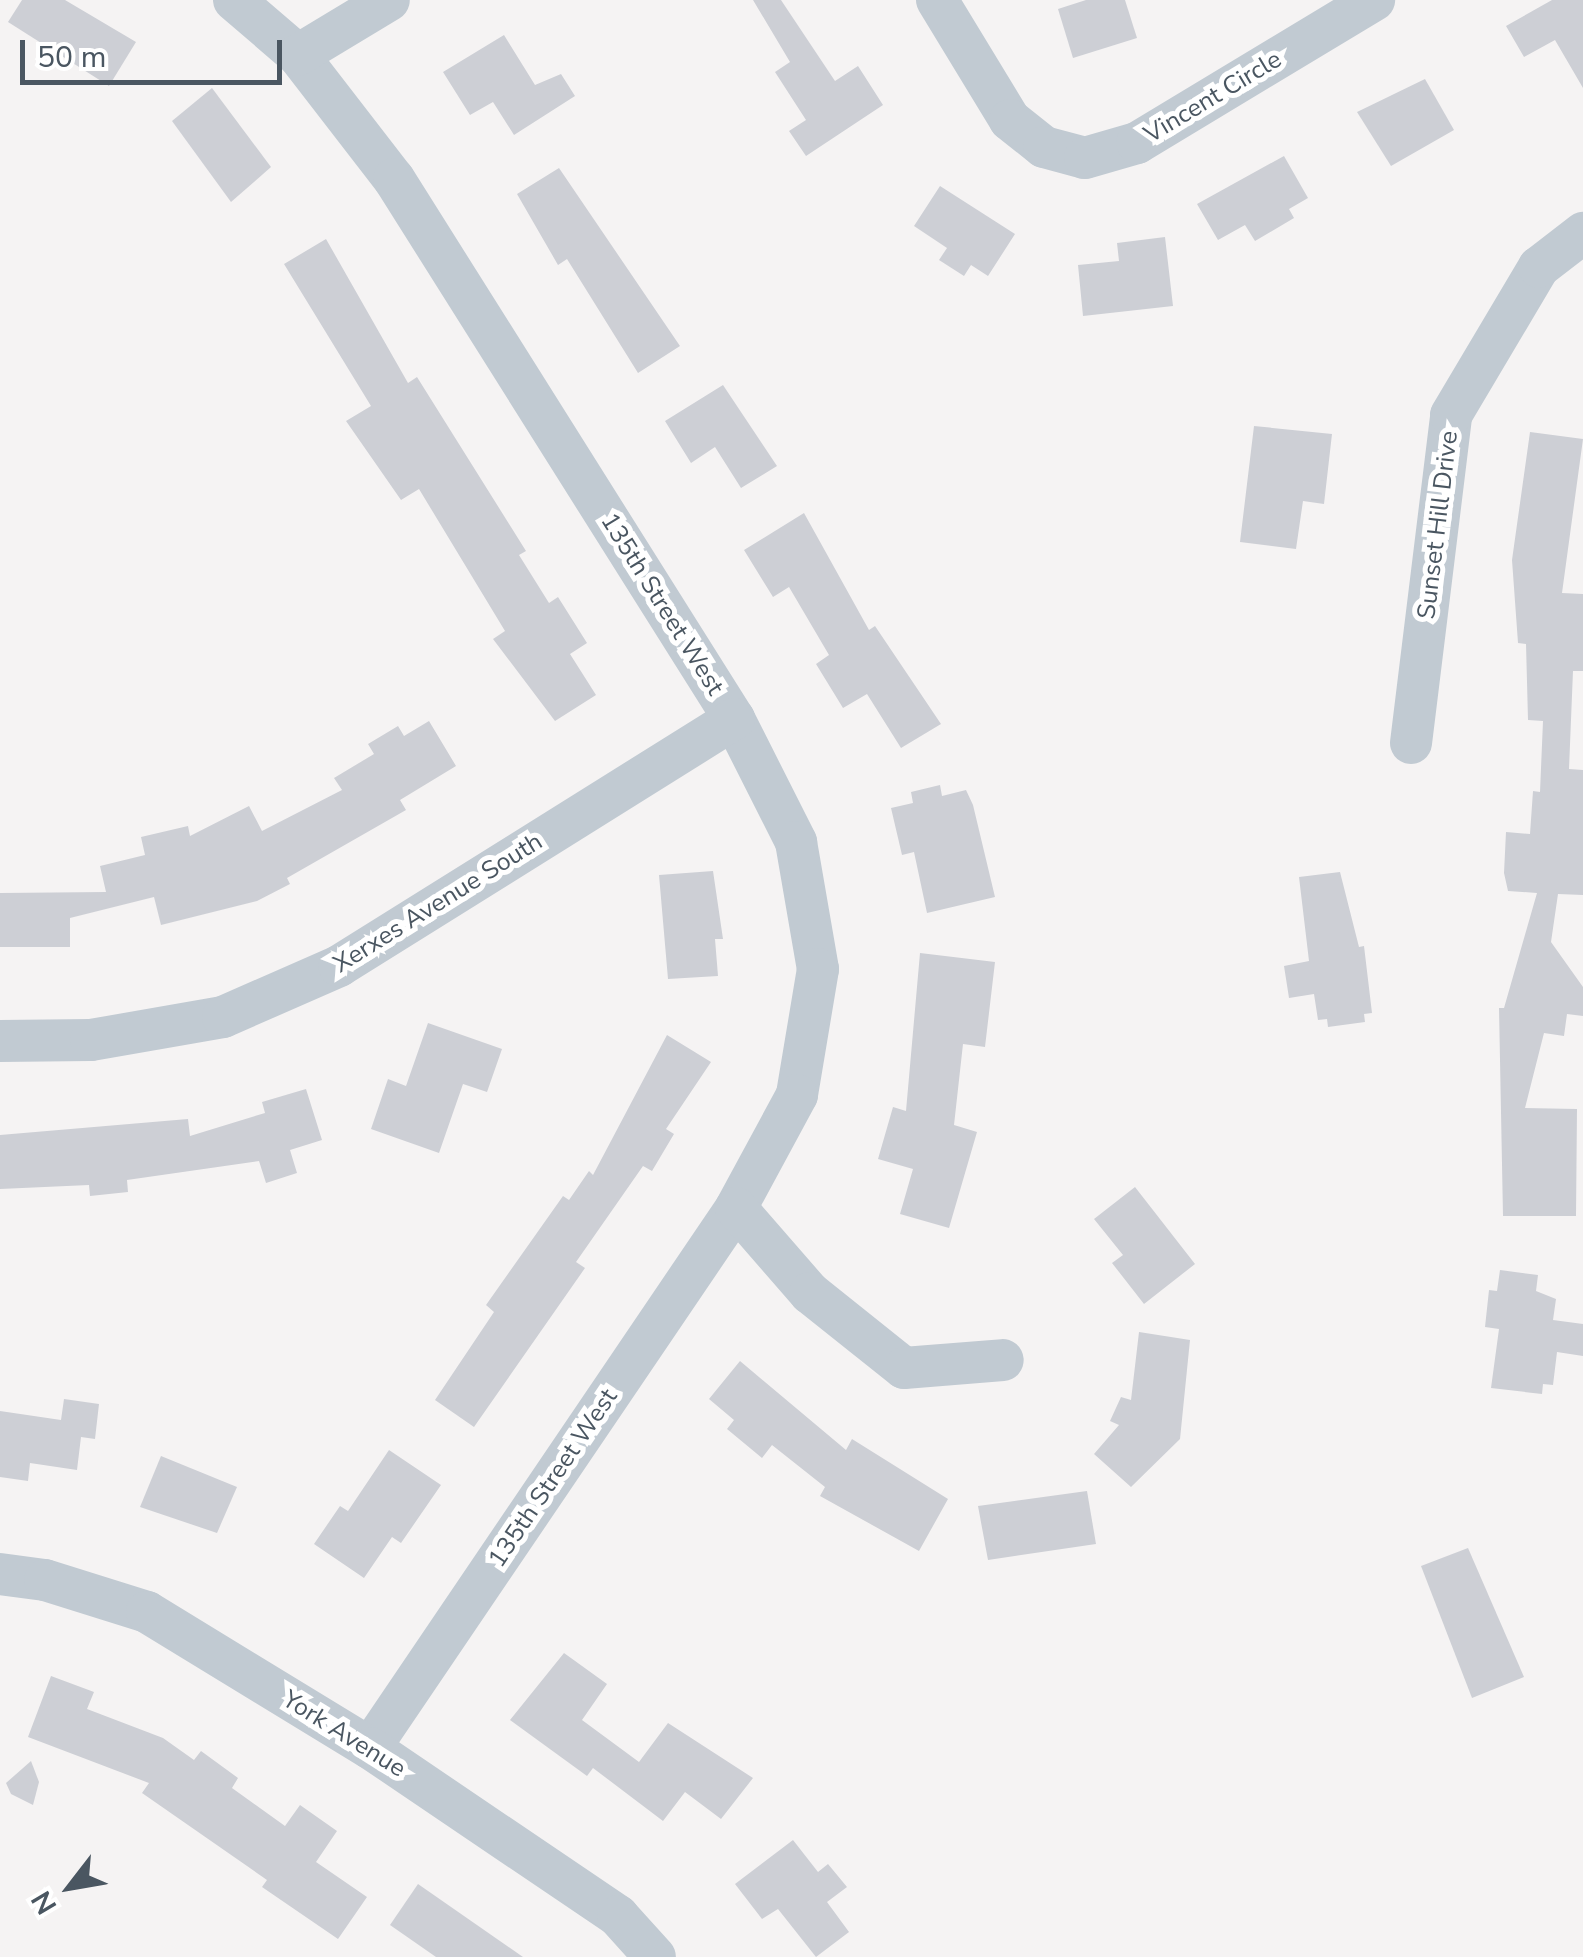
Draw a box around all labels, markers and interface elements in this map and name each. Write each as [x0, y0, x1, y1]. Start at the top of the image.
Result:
scale bar [25, 20, 288, 82]
text: 50 m [37, 37, 106, 78]
street label: Vincent Circle [1139, 44, 1287, 150]
street label: Sunset Hill Drive [1412, 429, 1464, 621]
street label: 135th Street West [594, 507, 730, 701]
street label: Xerxes Avenue South [328, 826, 548, 980]
street label: 135th Street West [482, 1383, 624, 1573]
street label: York Avenue [277, 1684, 411, 1784]
north arrow [20, 1837, 120, 1937]
text: N [23, 1884, 66, 1921]

